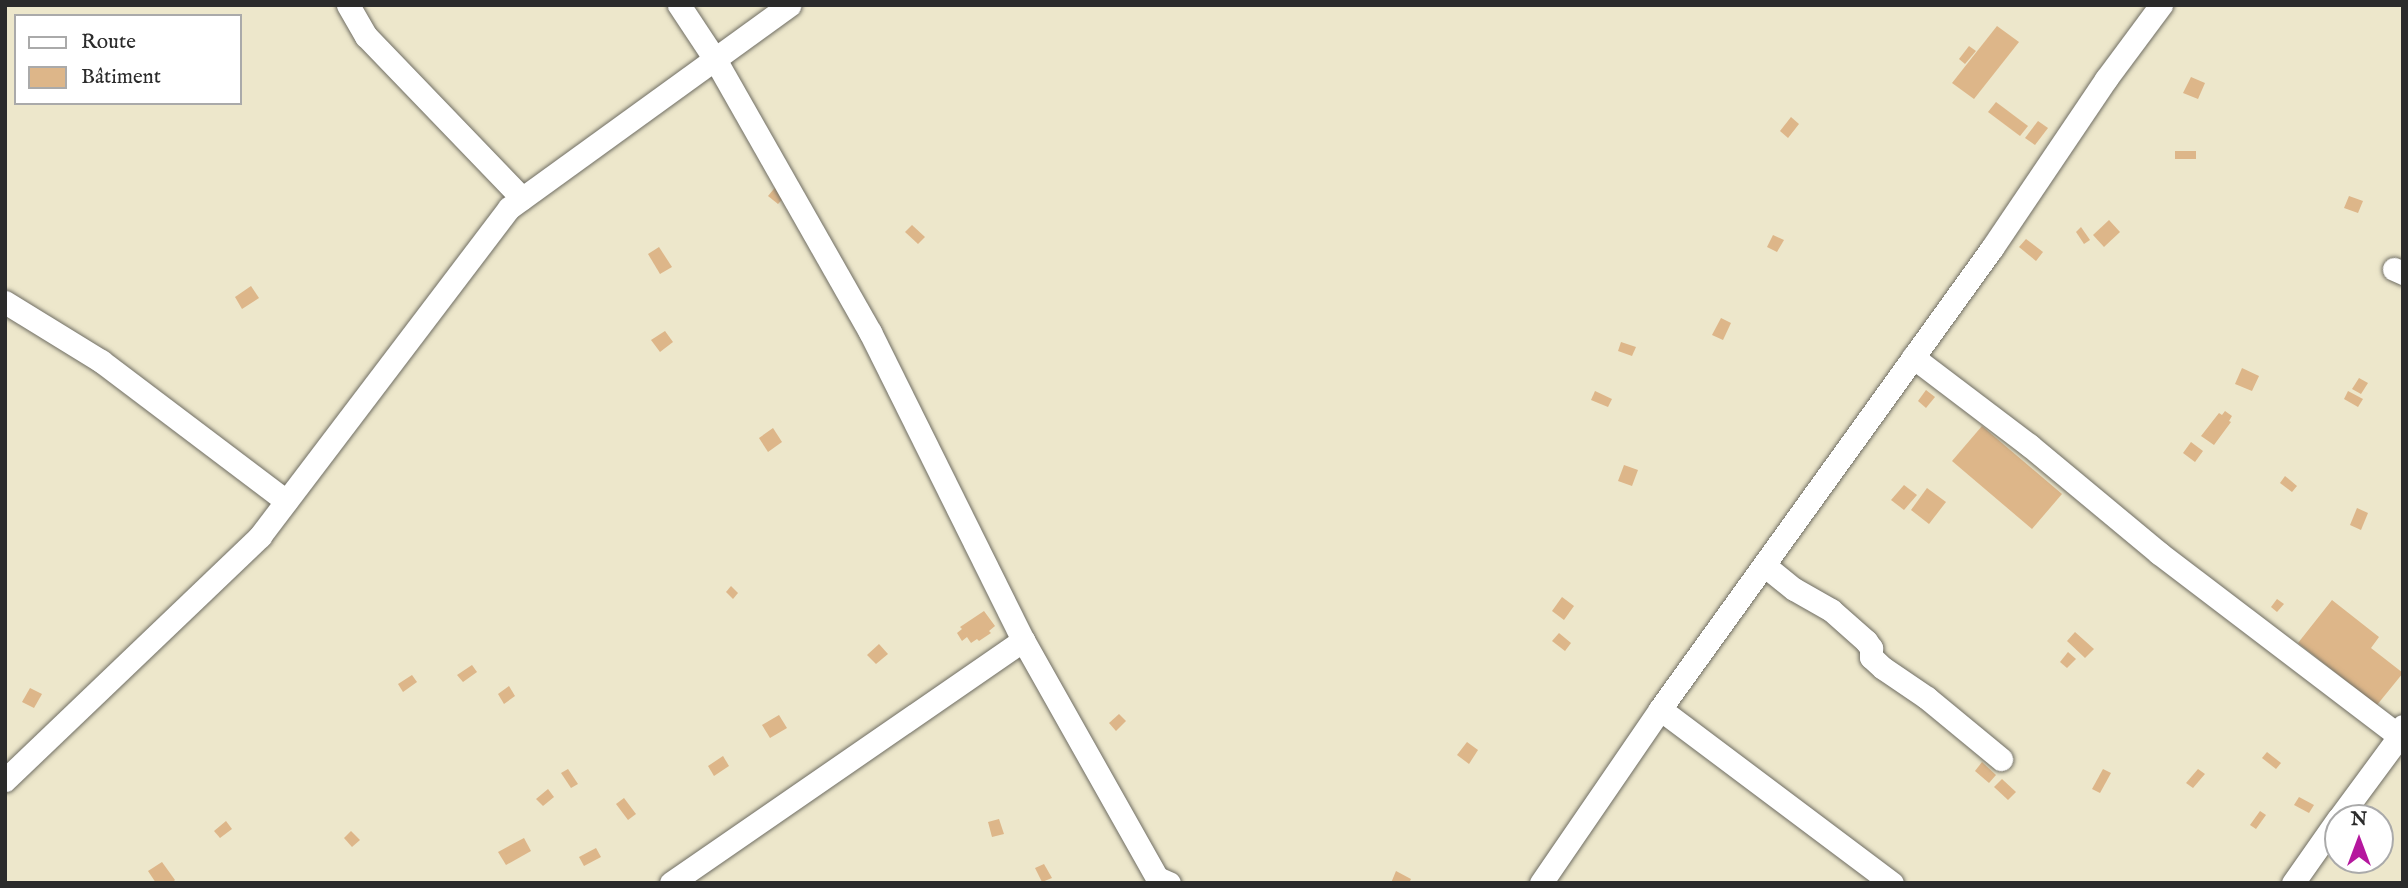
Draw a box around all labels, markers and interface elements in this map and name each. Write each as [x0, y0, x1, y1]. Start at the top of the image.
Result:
legend [14, 14, 242, 105]
text: Route [81, 29, 136, 56]
text: Bâtiment [81, 64, 161, 91]
north arrow [2324, 804, 2394, 874]
text: N [2351, 808, 2367, 832]

